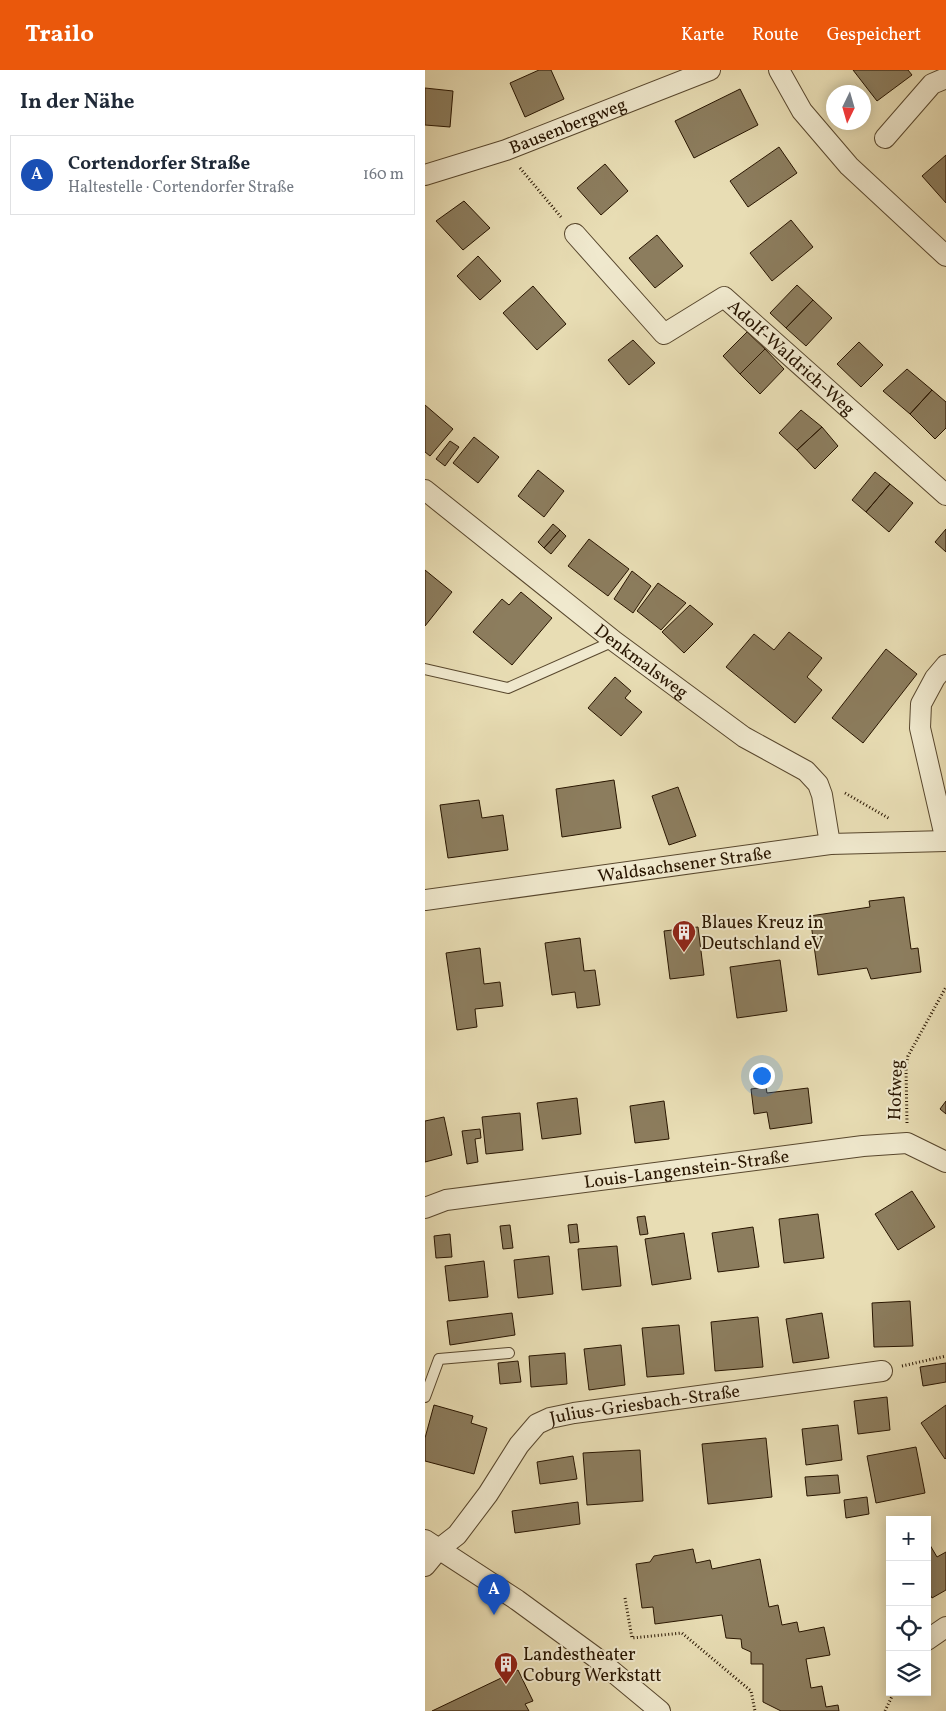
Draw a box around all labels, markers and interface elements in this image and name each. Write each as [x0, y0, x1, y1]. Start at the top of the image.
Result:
text: Trailo [25, 18, 94, 52]
text: Karte [681, 23, 724, 48]
text: Route [752, 23, 799, 48]
text: Gespeichert [827, 23, 921, 48]
north arrow [826, 85, 871, 130]
text: In der Nähe [20, 88, 135, 117]
street label: Bausenbergweg [506, 93, 631, 161]
text: Cortendorfer Straße [68, 151, 250, 177]
text: A [31, 164, 43, 186]
text: 160 m [363, 164, 404, 186]
text: Haltestelle · Cortendorfer Straße [68, 177, 294, 199]
street label: Adolf-Waldrich-Weg [721, 295, 860, 422]
street label: Denkmalsweg [588, 619, 693, 706]
street label: Waldsachsener Straße [596, 841, 773, 890]
place label: Blaues Kreuz in Deutschland eV [701, 911, 824, 957]
building icon: Blaues Kreuz in Deutschland eV [671, 919, 697, 953]
street label: Hofweg [883, 1059, 910, 1121]
your location [749, 1063, 775, 1089]
street label: Louis-Langenstein-Straße [583, 1145, 791, 1196]
street label: Julius-Griesbach-Straße [548, 1380, 742, 1432]
map controls [886, 1516, 931, 1696]
button: + [886, 1516, 931, 1561]
button: − [886, 1561, 931, 1606]
pin: A [478, 1574, 510, 1615]
button: locate [886, 1606, 931, 1651]
place label: Landestheater Coburg Werkstatt [523, 1643, 662, 1689]
building icon: Landestheater Coburg Werkstatt [493, 1651, 519, 1685]
button: layers [886, 1651, 931, 1696]

